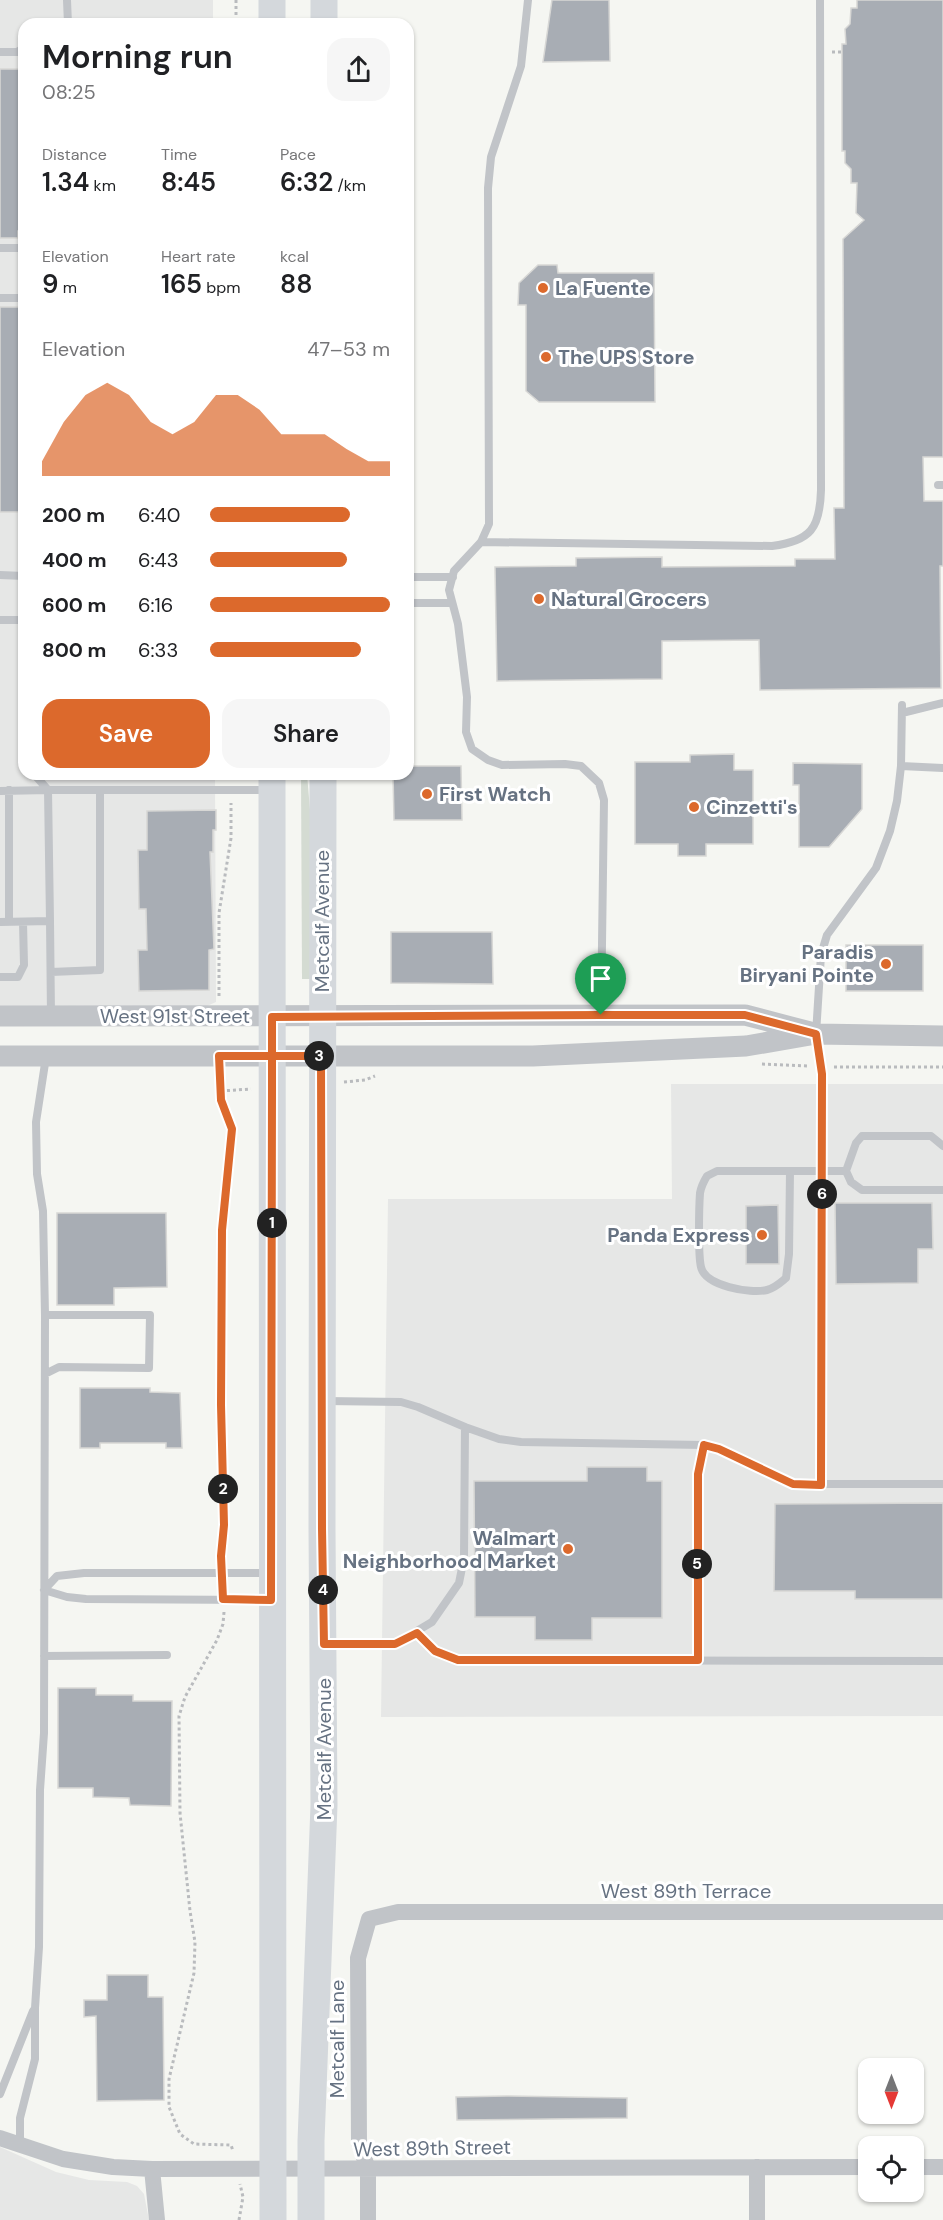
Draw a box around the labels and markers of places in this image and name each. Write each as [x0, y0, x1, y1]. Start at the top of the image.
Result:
place label: La Fuente [555, 275, 651, 301]
marker: La Fuente [536, 281, 550, 295]
place label: The UPS Store [558, 344, 695, 370]
marker: The UPS Store [539, 350, 553, 364]
place label: Natural Grocers [551, 586, 707, 612]
marker: Natural Grocers [532, 592, 546, 606]
place label: First Watch [439, 781, 551, 807]
marker: First Watch [420, 787, 434, 801]
place label: Cinzetti's [706, 794, 798, 820]
marker: Cinzetti's [687, 800, 701, 814]
place label: Paradis Biryani Pointe [740, 939, 874, 988]
pin [575, 953, 626, 1015]
marker: Paradis Biryani Pointe [879, 957, 893, 971]
pin: 3 [304, 1041, 334, 1071]
pin: 6 [807, 1179, 837, 1209]
pin: 1 [257, 1208, 287, 1238]
place label: Panda Express [607, 1222, 750, 1248]
marker: Panda Express [755, 1228, 769, 1242]
pin: 2 [208, 1474, 238, 1504]
place label: Walmart Neighborhood Market [343, 1525, 556, 1574]
marker: Walmart Neighborhood Market [561, 1542, 575, 1556]
pin: 5 [682, 1549, 712, 1579]
pin: 4 [308, 1575, 338, 1605]

